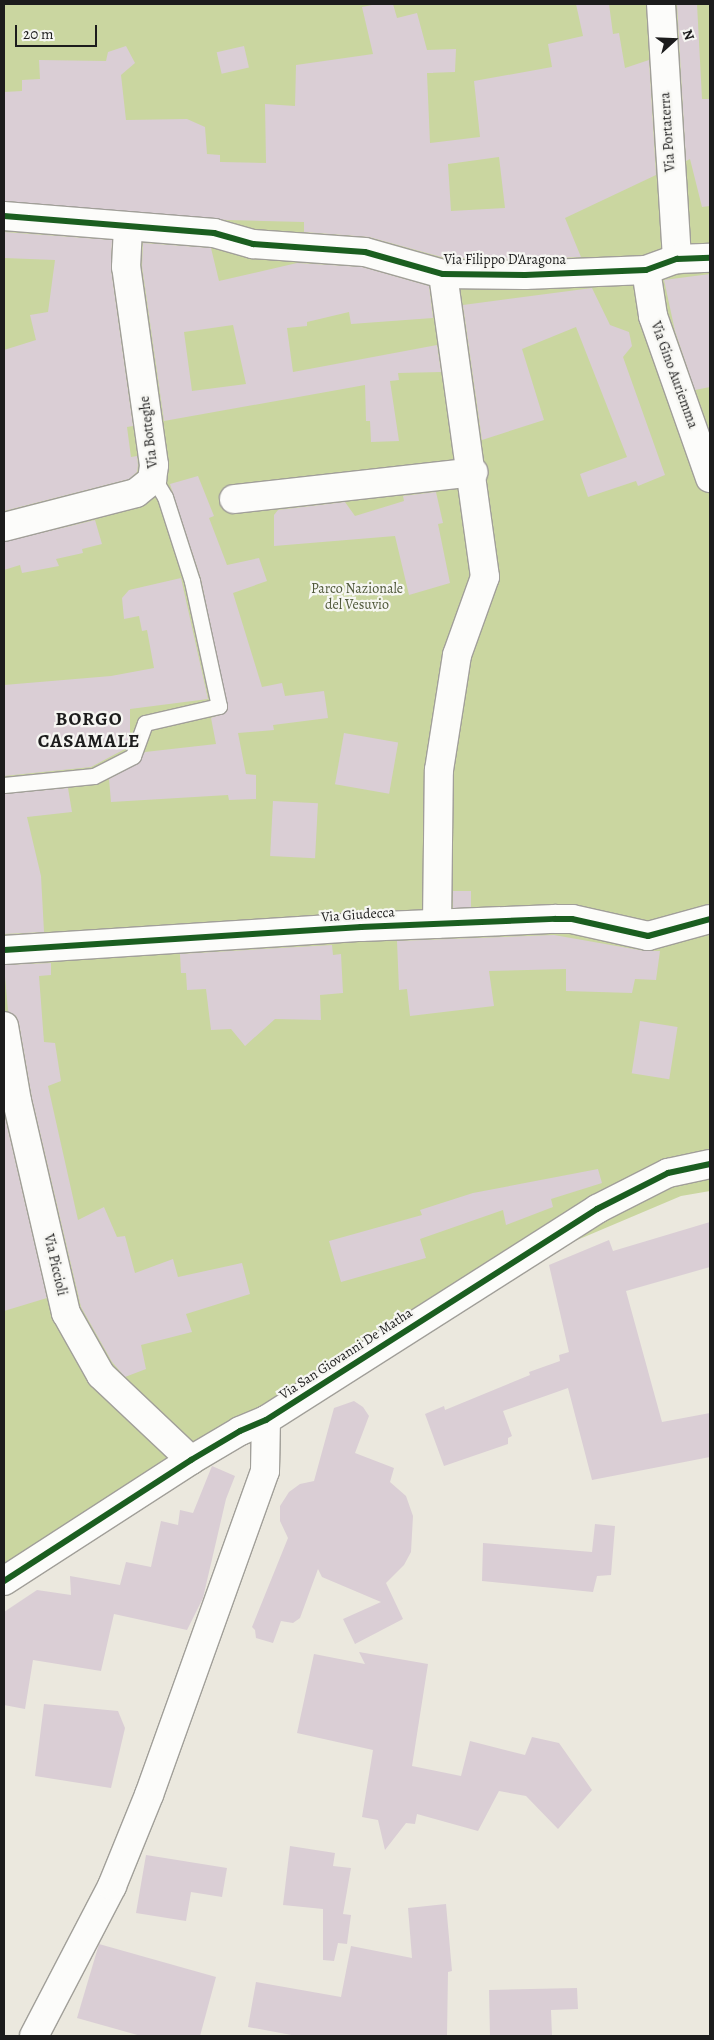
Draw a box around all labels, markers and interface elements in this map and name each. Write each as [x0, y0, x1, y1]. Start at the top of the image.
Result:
scale bar [18, 15, 100, 47]
north arrow [649, 15, 699, 65]
text: 20 m [23, 24, 54, 44]
text: N [678, 27, 699, 43]
street label: Via Portaterra [657, 92, 679, 172]
street label: Via Filippo D'Aragona [444, 252, 566, 268]
street label: Via Gino Auriemma [647, 319, 701, 431]
street label: Via Botteghe [136, 395, 162, 469]
park label: Parco Nazionale del Vesuvio [311, 581, 403, 614]
district label: BORGO CASAMALE [37, 709, 141, 753]
street label: Via Giudecca [321, 904, 395, 926]
street label: Via Piccioli [40, 1233, 70, 1297]
street label: Via San Giovanni De Matha [276, 1305, 416, 1403]

